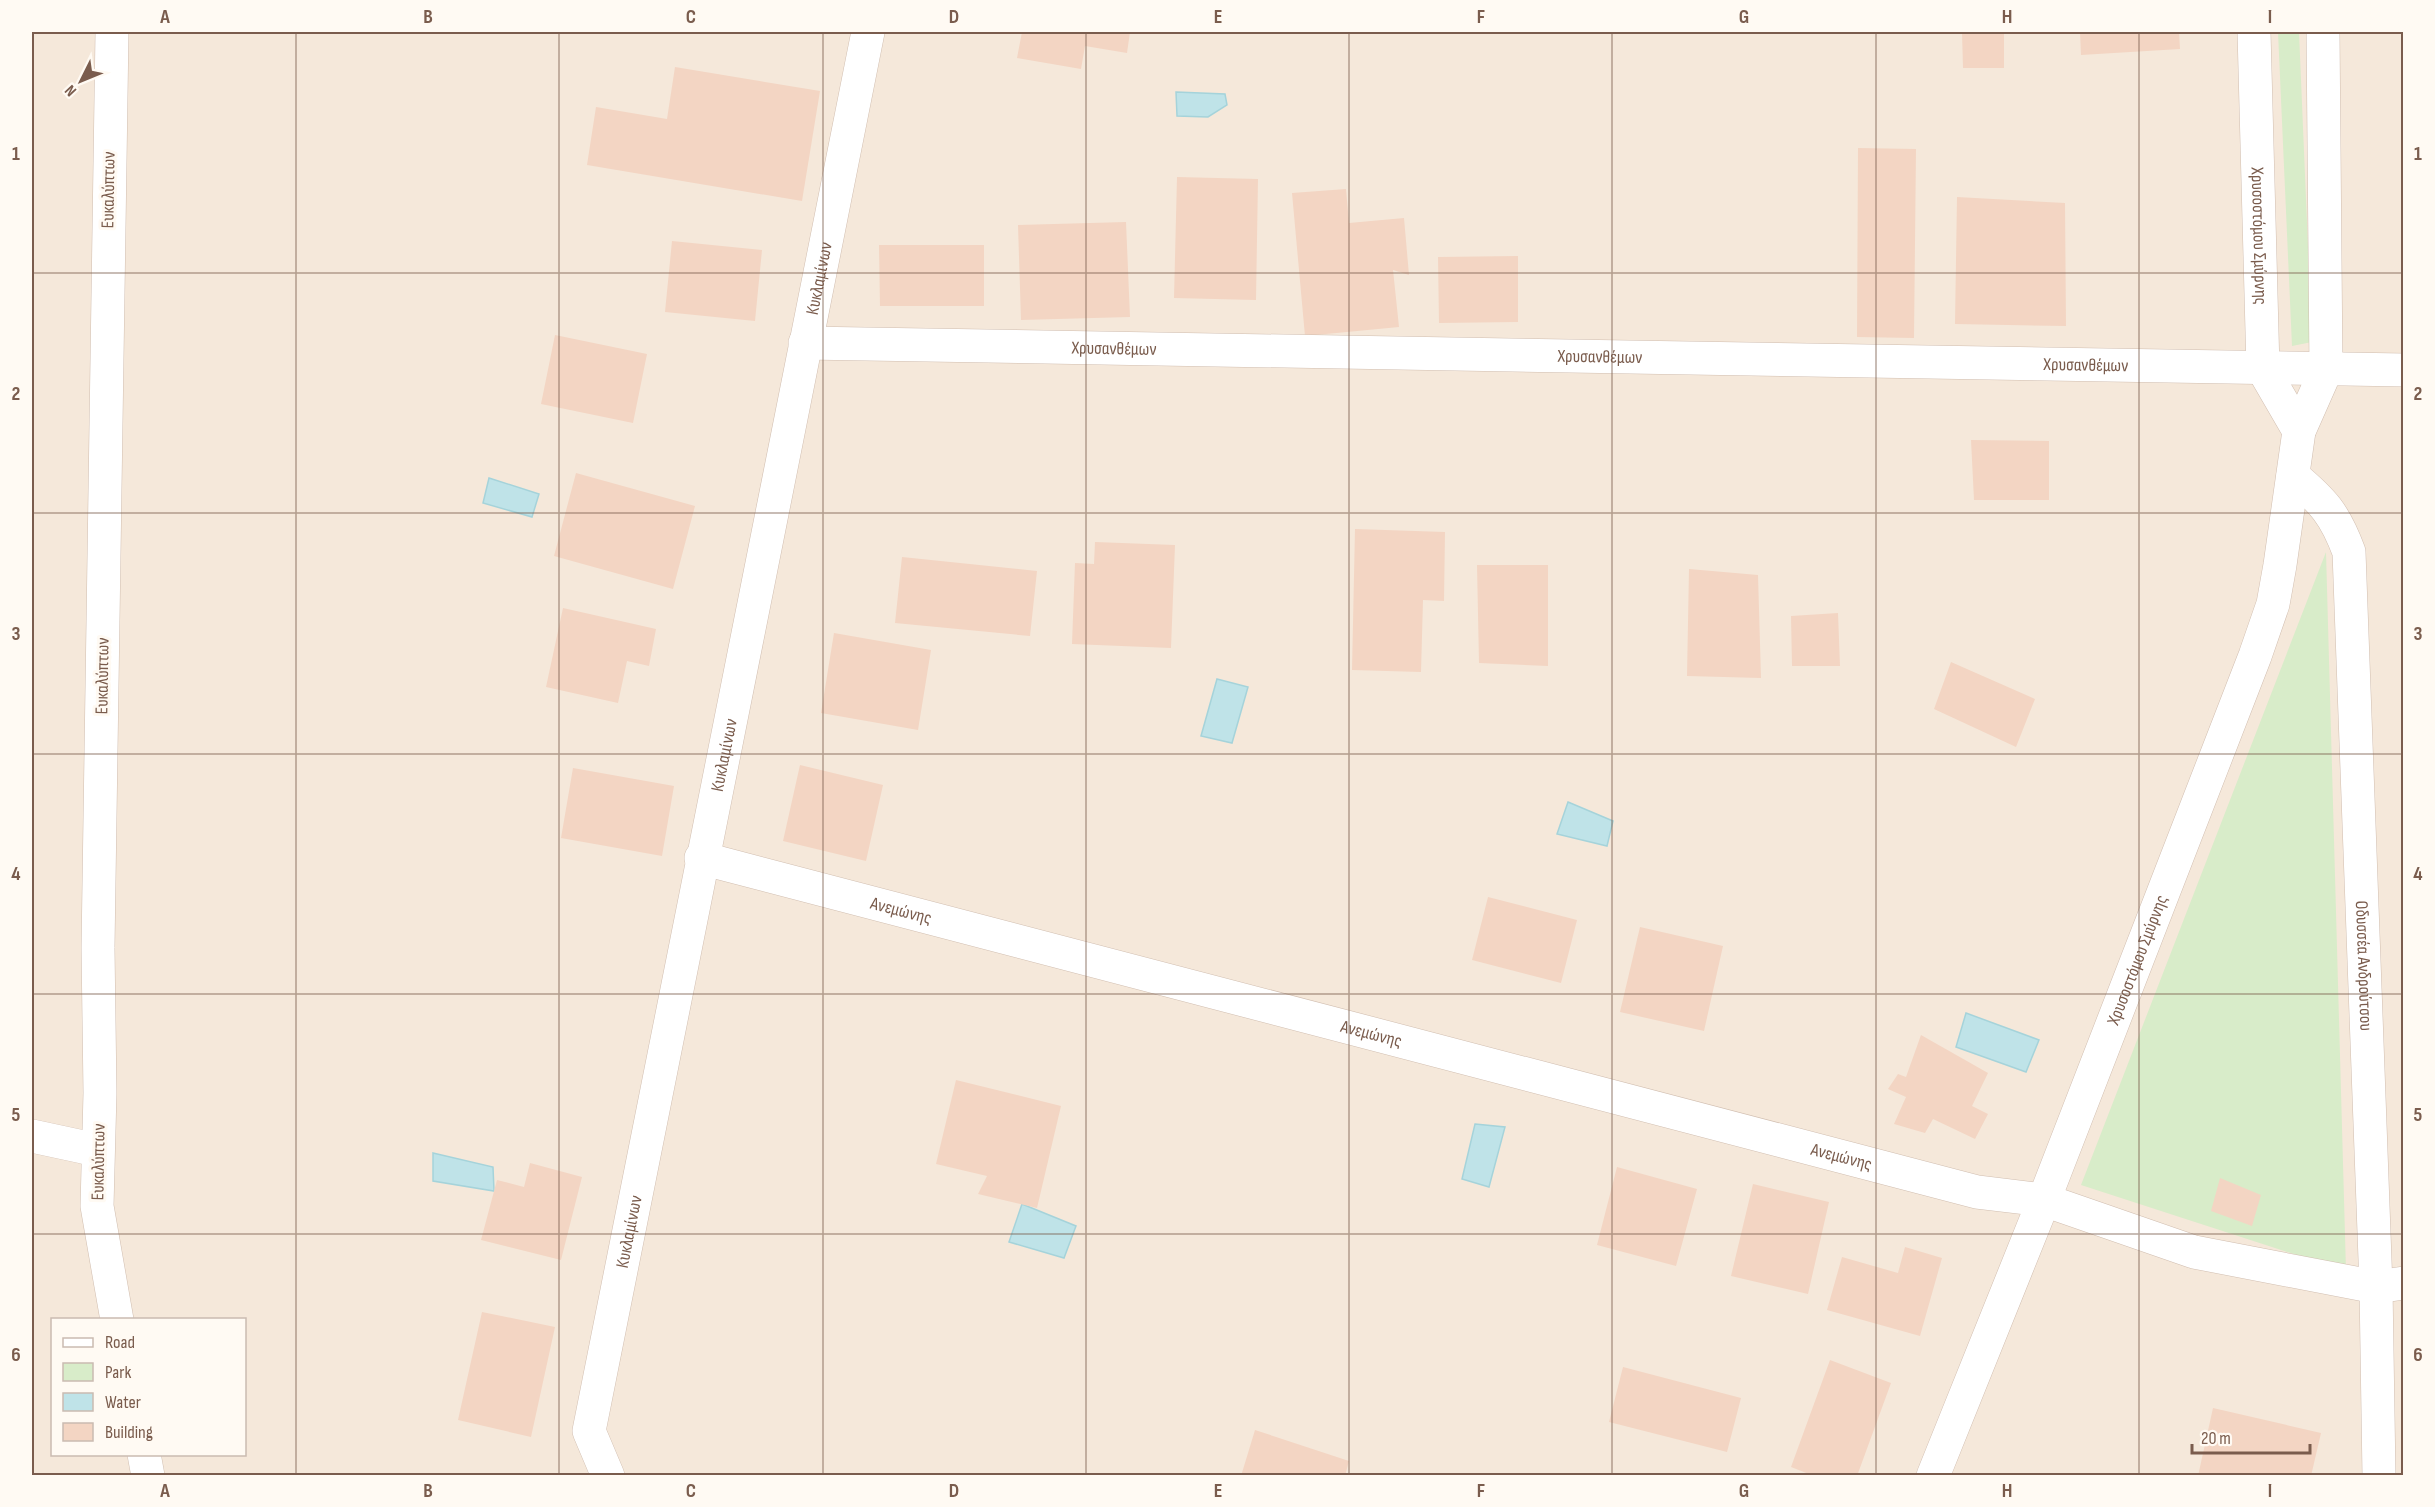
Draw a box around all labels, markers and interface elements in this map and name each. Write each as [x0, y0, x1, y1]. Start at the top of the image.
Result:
text: A [159, 5, 170, 29]
text: B [423, 5, 433, 29]
text: C [686, 5, 696, 29]
text: D [949, 5, 959, 29]
text: E [1214, 5, 1222, 29]
text: F [1477, 5, 1485, 29]
text: G [1739, 5, 1749, 29]
text: H [2002, 5, 2012, 29]
text: I [2268, 5, 2272, 29]
north arrow [51, 51, 111, 111]
text: N [61, 81, 81, 100]
text: 1 [12, 142, 20, 166]
text: 1 [2414, 142, 2422, 166]
street label: Ευκαλύπτων [97, 151, 120, 229]
street label: Χρυσοστόμου Σμύρνης [2247, 166, 2271, 305]
street label: Κυκλαμίνων [802, 240, 837, 317]
street label: Χρυσανθέμων [1070, 337, 1157, 360]
street label: Χρυσανθέμων [1556, 346, 1642, 368]
street label: Χρυσανθέμων [2042, 354, 2128, 376]
text: 2 [12, 382, 20, 406]
text: 2 [2414, 382, 2422, 406]
text: 3 [12, 622, 21, 646]
text: 3 [2414, 622, 2423, 646]
street label: Ευκαλύπτων [91, 637, 114, 715]
street label: Κυκλαμίνων [707, 717, 742, 793]
text: 4 [11, 862, 21, 886]
text: 4 [2413, 862, 2423, 886]
street label: Χρυσοστόμου Σμύρνης [2103, 892, 2172, 1029]
street label: Ανεμώνης [867, 893, 934, 929]
street label: Οδυσσέα Ανδρούτσου [2351, 900, 2377, 1031]
street label: Ανεμώνης [1338, 1016, 1404, 1052]
text: 5 [12, 1103, 21, 1127]
text: 5 [2414, 1103, 2423, 1127]
street label: Ευκαλύπτων [87, 1123, 110, 1201]
street label: Ανεμώνης [1808, 1139, 1874, 1175]
street label: Κυκλαμίνων [612, 1194, 647, 1270]
legend [51, 1318, 246, 1456]
text: Road [105, 1332, 135, 1353]
text: 6 [11, 1343, 21, 1367]
text: 6 [2413, 1343, 2423, 1367]
text: Park [105, 1362, 131, 1383]
text: Water [105, 1392, 141, 1413]
scale bar [2192, 1417, 2310, 1455]
text: Building [105, 1422, 153, 1443]
text: 20 m [2201, 1428, 2231, 1449]
text: A [159, 1479, 170, 1503]
text: B [423, 1479, 433, 1503]
text: C [686, 1479, 696, 1503]
text: D [949, 1479, 959, 1503]
text: E [1214, 1479, 1222, 1503]
text: F [1477, 1479, 1485, 1503]
text: G [1739, 1479, 1749, 1503]
text: H [2002, 1479, 2012, 1503]
text: I [2268, 1479, 2272, 1503]

